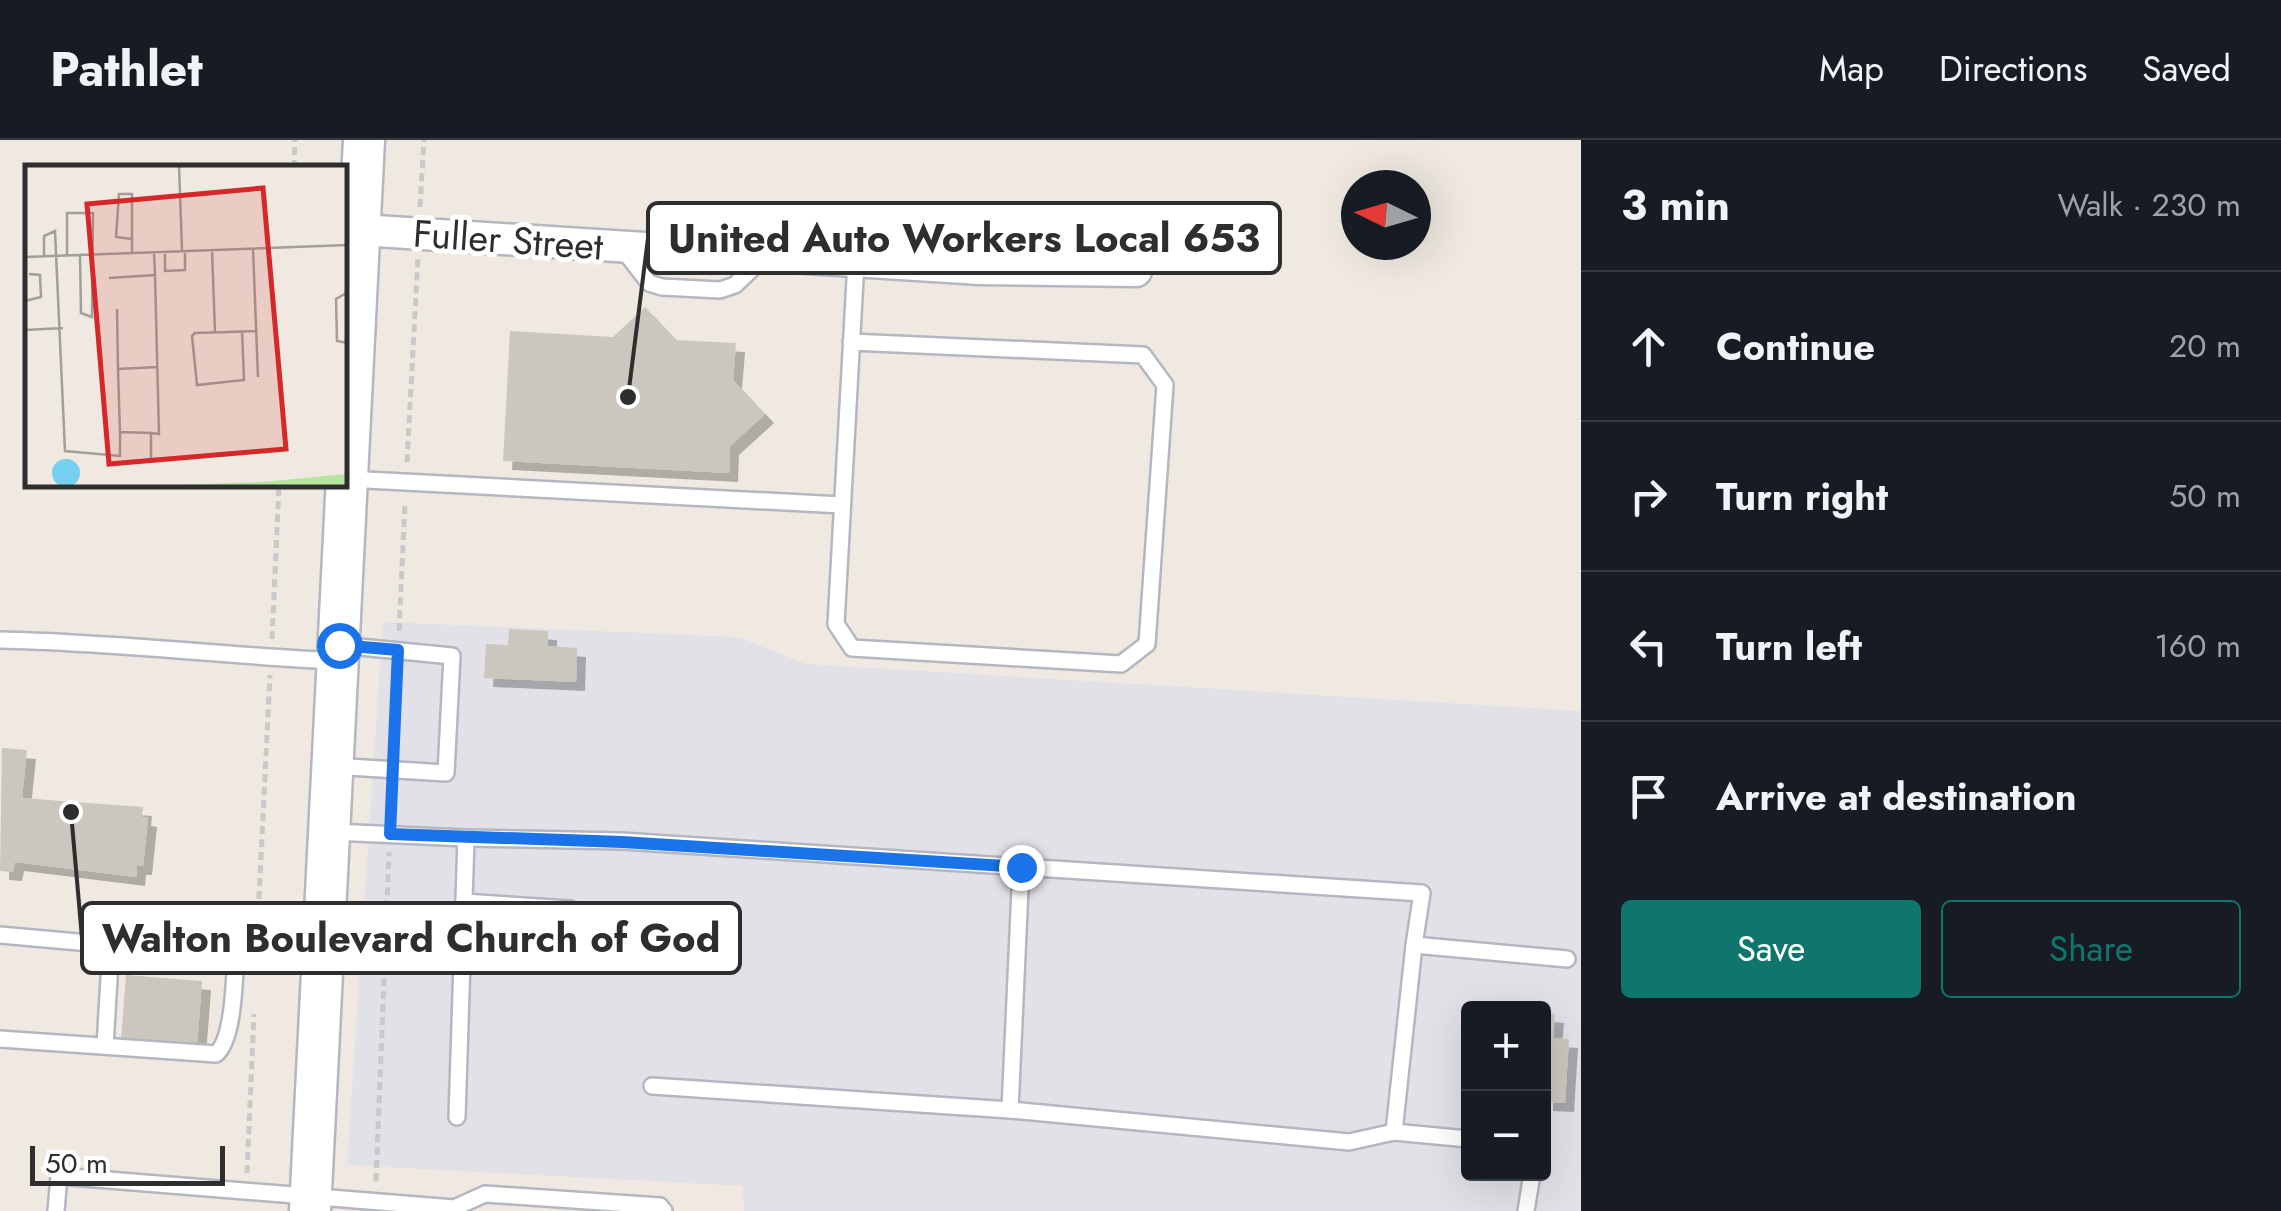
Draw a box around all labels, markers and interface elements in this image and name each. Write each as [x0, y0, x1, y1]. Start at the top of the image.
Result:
text: Pathlet [50, 35, 203, 104]
text: Map [1819, 44, 1884, 94]
text: Directions [1939, 44, 2087, 94]
text: Saved [2142, 44, 2231, 94]
inset map [25, 165, 348, 488]
north arrow [1341, 170, 1431, 260]
text: 3 min [1621, 175, 1730, 236]
text: Walk · 230 m [2057, 182, 2241, 228]
callout: United Auto Workers Local 653 [648, 203, 1280, 273]
street label: Fuller Street [411, 205, 605, 274]
text: United Auto Workers Local 653 [668, 209, 1260, 267]
icon: ahead [1621, 319, 1676, 374]
text: Continue [1716, 319, 1875, 374]
text: 20 m [2169, 323, 2241, 369]
icon: right [1621, 469, 1676, 524]
text: Turn right [1716, 469, 1888, 524]
text: 50 m [2169, 473, 2241, 519]
icon: left [1621, 619, 1676, 674]
text: Turn left [1716, 619, 1862, 674]
route start [317, 623, 363, 669]
text: 160 m [2154, 623, 2241, 669]
icon: arrive [1621, 769, 1676, 824]
text: Arrive at destination [1716, 769, 2077, 824]
route end [999, 845, 1045, 891]
button: Save [1621, 900, 1921, 998]
button: Share [1941, 900, 2241, 998]
callout: Walton Boulevard Church of God [82, 903, 740, 973]
text: Walton Boulevard Church of God [102, 909, 720, 967]
map controls [1461, 1001, 1551, 1181]
button: + [1461, 1001, 1551, 1091]
button: − [1461, 1091, 1551, 1181]
scale bar [30, 1141, 225, 1186]
text: 50 m [45, 1143, 108, 1184]

